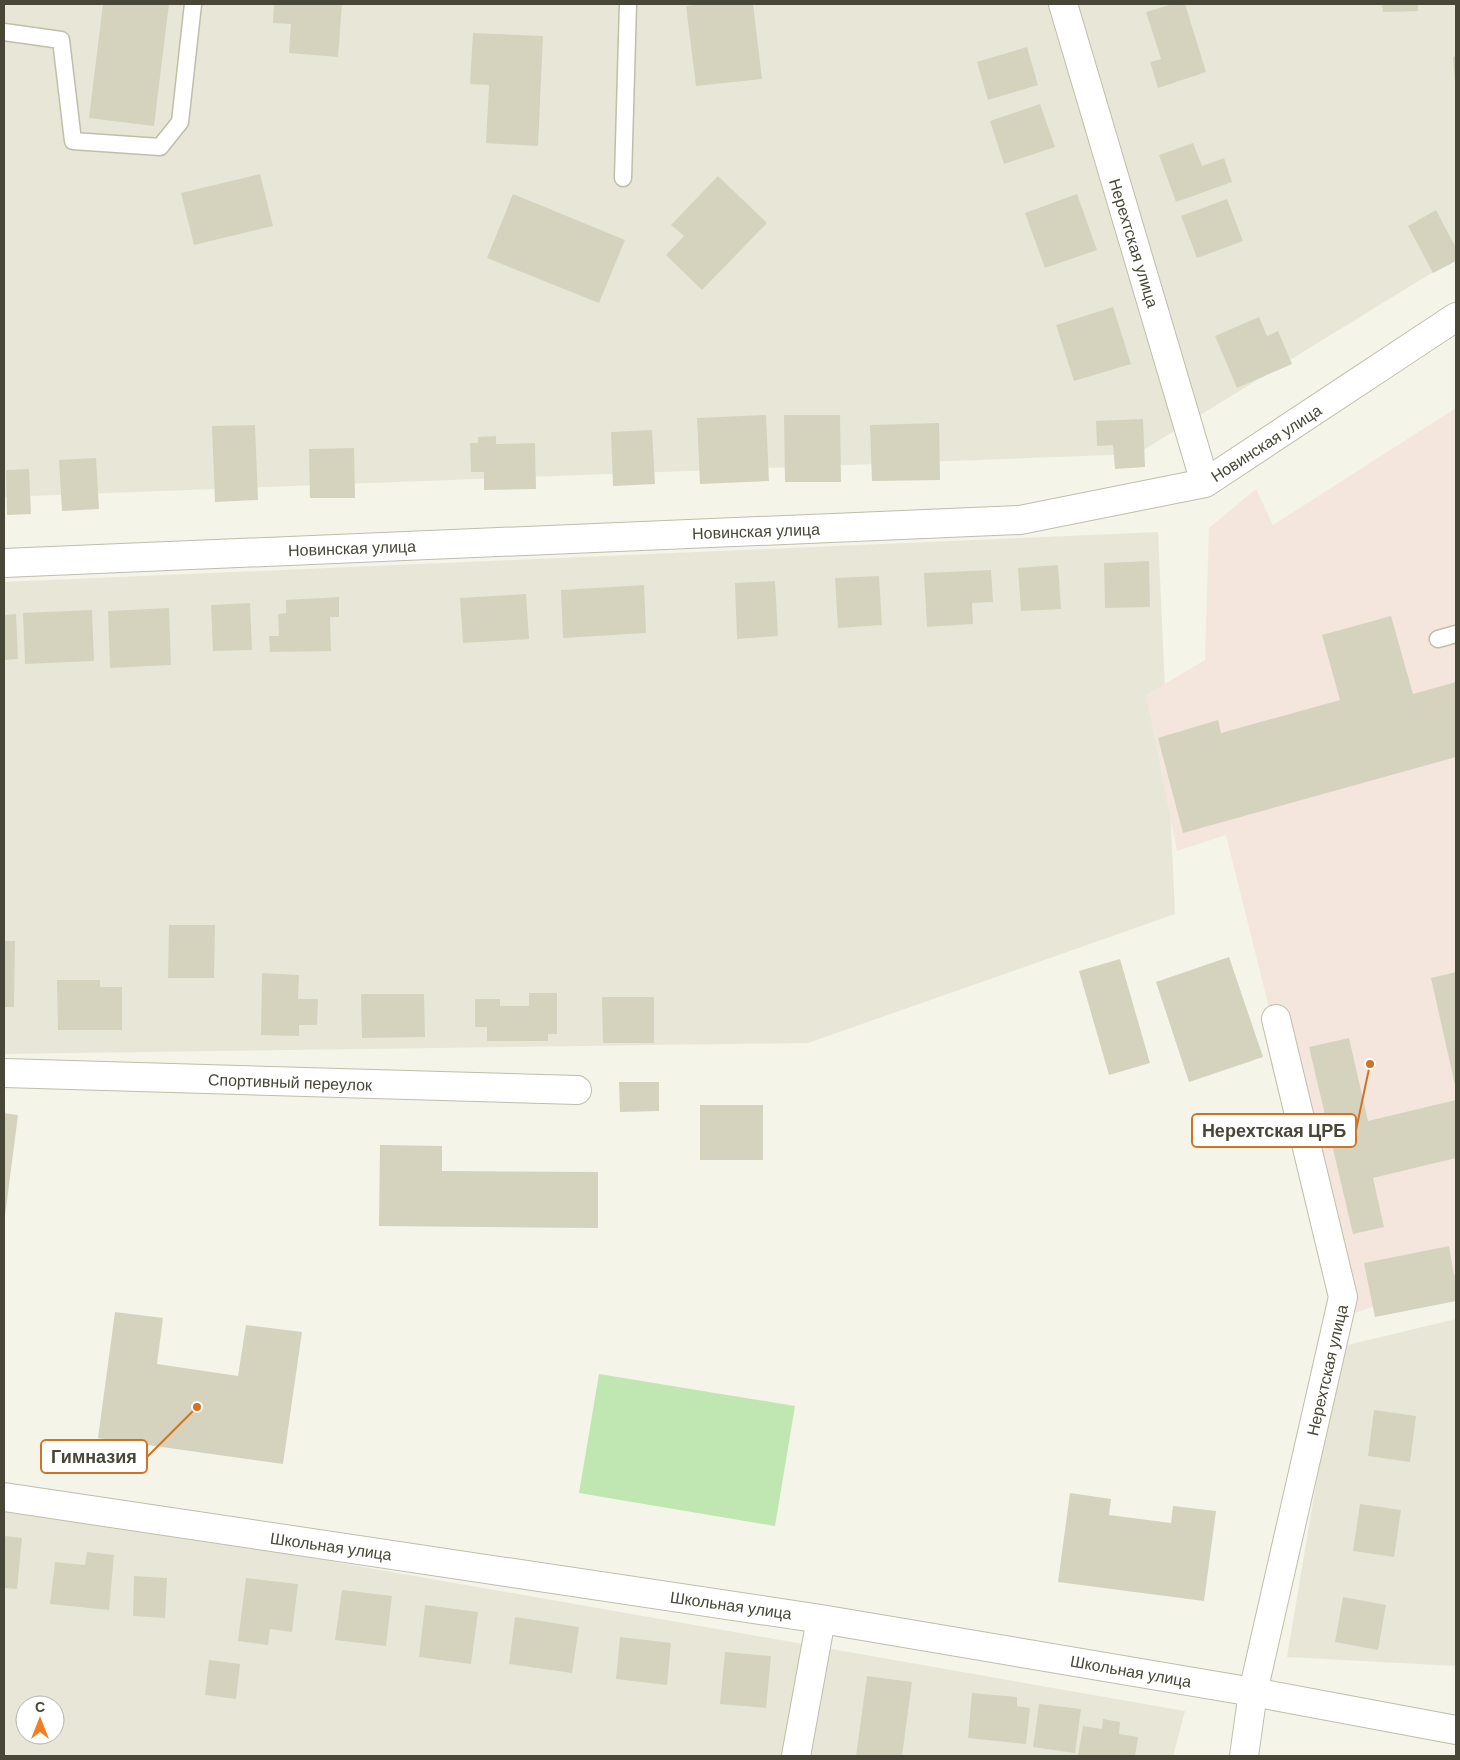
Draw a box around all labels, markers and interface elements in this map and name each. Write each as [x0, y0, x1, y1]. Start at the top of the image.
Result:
street label: Нерехтская улица [1104, 176, 1163, 310]
street label: Новинская улица [1207, 400, 1326, 487]
street label: Новинская улица [692, 519, 820, 544]
street label: Новинская улица [288, 536, 416, 561]
street label: Спортивный переулок [208, 1069, 373, 1096]
callout: Нерехтская ЦРБ [1192, 1114, 1356, 1147]
text: Нерехтская ЦРБ [1202, 1119, 1346, 1143]
street label: Нерехтская улица [1302, 1302, 1353, 1438]
callout: Гимназия [41, 1440, 147, 1473]
text: Гимназия [51, 1445, 137, 1469]
street label: Школьная улица [269, 1528, 393, 1565]
street label: Школьная улица [669, 1587, 793, 1624]
street label: Школьная улица [1069, 1650, 1193, 1693]
north arrow [15, 1695, 65, 1745]
text: С [35, 1698, 45, 1716]

